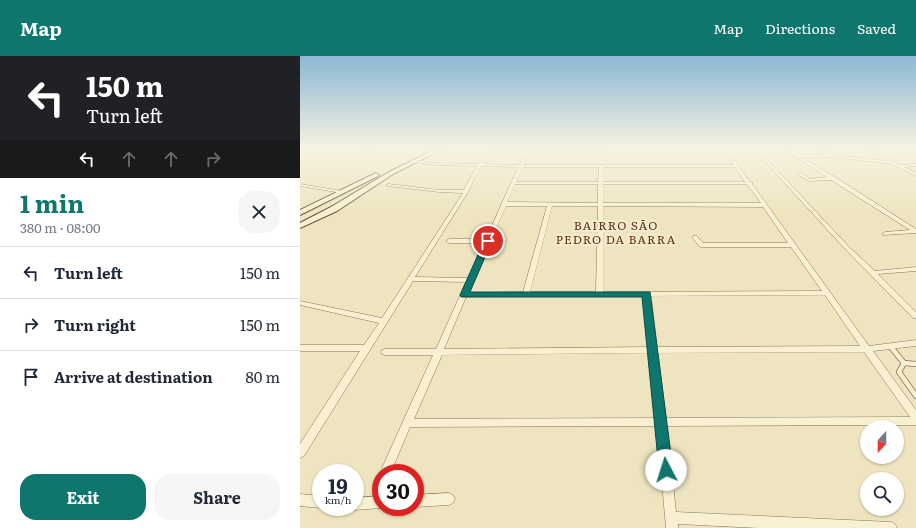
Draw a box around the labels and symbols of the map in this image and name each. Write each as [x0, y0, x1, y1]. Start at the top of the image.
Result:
district label: BAIRRO SÃO PEDRO DA BARRA [556, 216, 676, 248]
pin [471, 224, 505, 258]
north arrow [860, 420, 904, 464]
position arrow [645, 449, 687, 491]
speed limit sign: 30 [372, 464, 424, 516]

